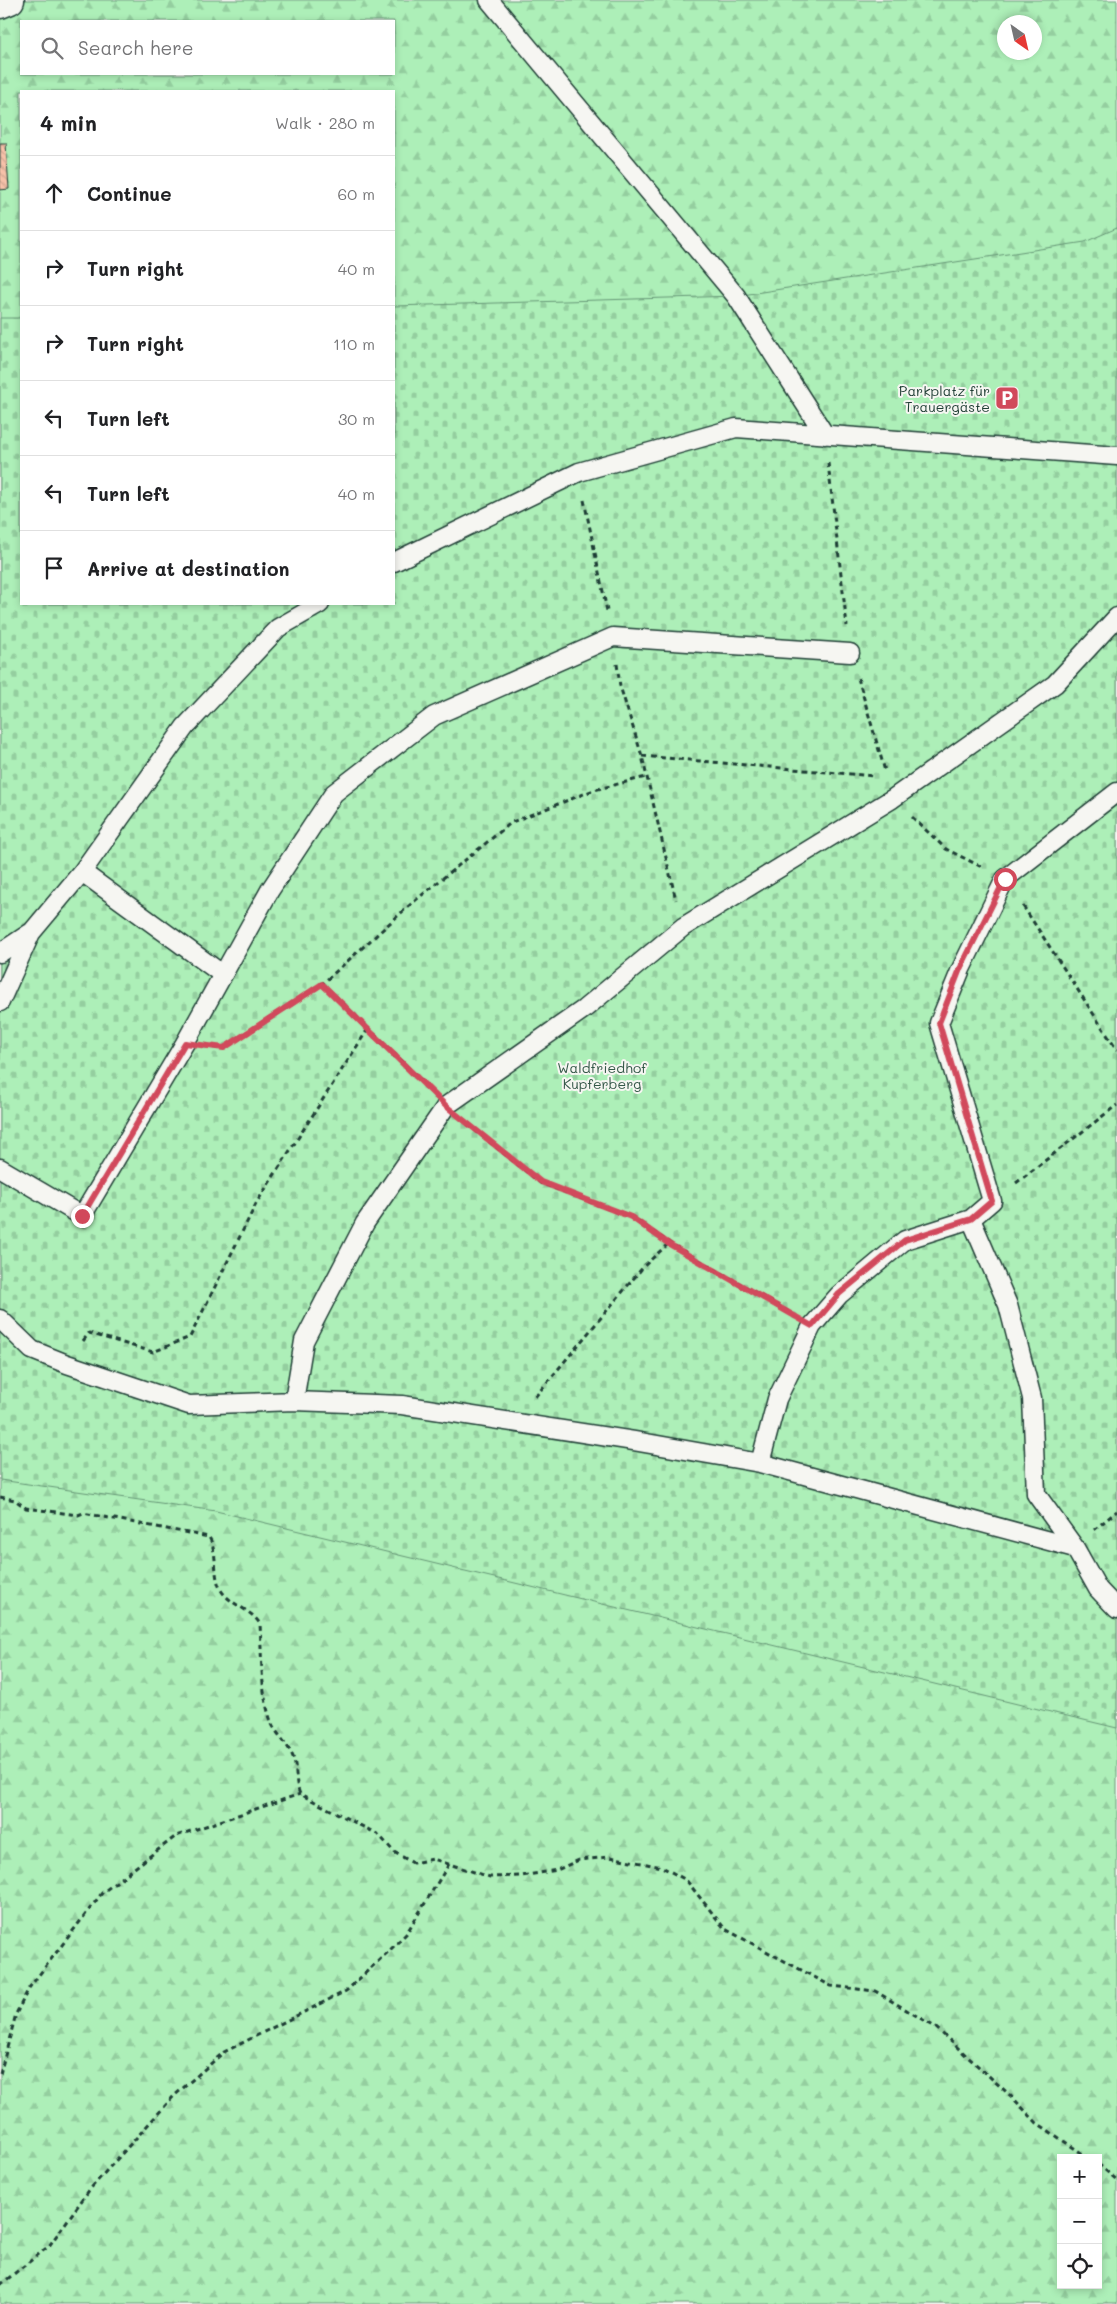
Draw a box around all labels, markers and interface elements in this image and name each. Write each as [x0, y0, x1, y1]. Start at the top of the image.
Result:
north arrow [997, 15, 1042, 60]
search box [20, 20, 395, 75]
icon: search [38, 34, 66, 62]
text: Search here [78, 35, 194, 60]
text: 4 min [40, 109, 97, 136]
text: Walk · 280 m [275, 112, 375, 133]
icon: ahead [40, 179, 68, 207]
text: Continue [87, 181, 172, 206]
text: 60 m [338, 183, 375, 204]
icon: right [40, 254, 68, 282]
text: Turn right [87, 256, 184, 281]
text: 40 m [338, 258, 375, 279]
icon: right [40, 329, 68, 357]
text: Turn right [87, 331, 184, 356]
text: 110 m [333, 333, 375, 354]
place label: Parkplatz für Trauergäste [899, 381, 990, 416]
parking icon: Parkplatz für Trauergäste [994, 385, 1020, 411]
icon: left [40, 404, 68, 432]
text: Turn left [87, 406, 170, 431]
text: 30 m [338, 408, 375, 429]
icon: left [40, 479, 68, 507]
text: Turn left [87, 481, 170, 506]
text: 40 m [338, 483, 375, 504]
icon: arrive [40, 554, 68, 582]
text: Arrive at destination [87, 556, 290, 581]
route start [994, 868, 1017, 891]
park label: Waldfriedhof Kupferberg [557, 1058, 647, 1093]
route end [71, 1205, 94, 1228]
map controls [1057, 2154, 1102, 2289]
button: + [1057, 2154, 1102, 2199]
button: − [1057, 2199, 1102, 2244]
button: locate [1057, 2244, 1102, 2289]

